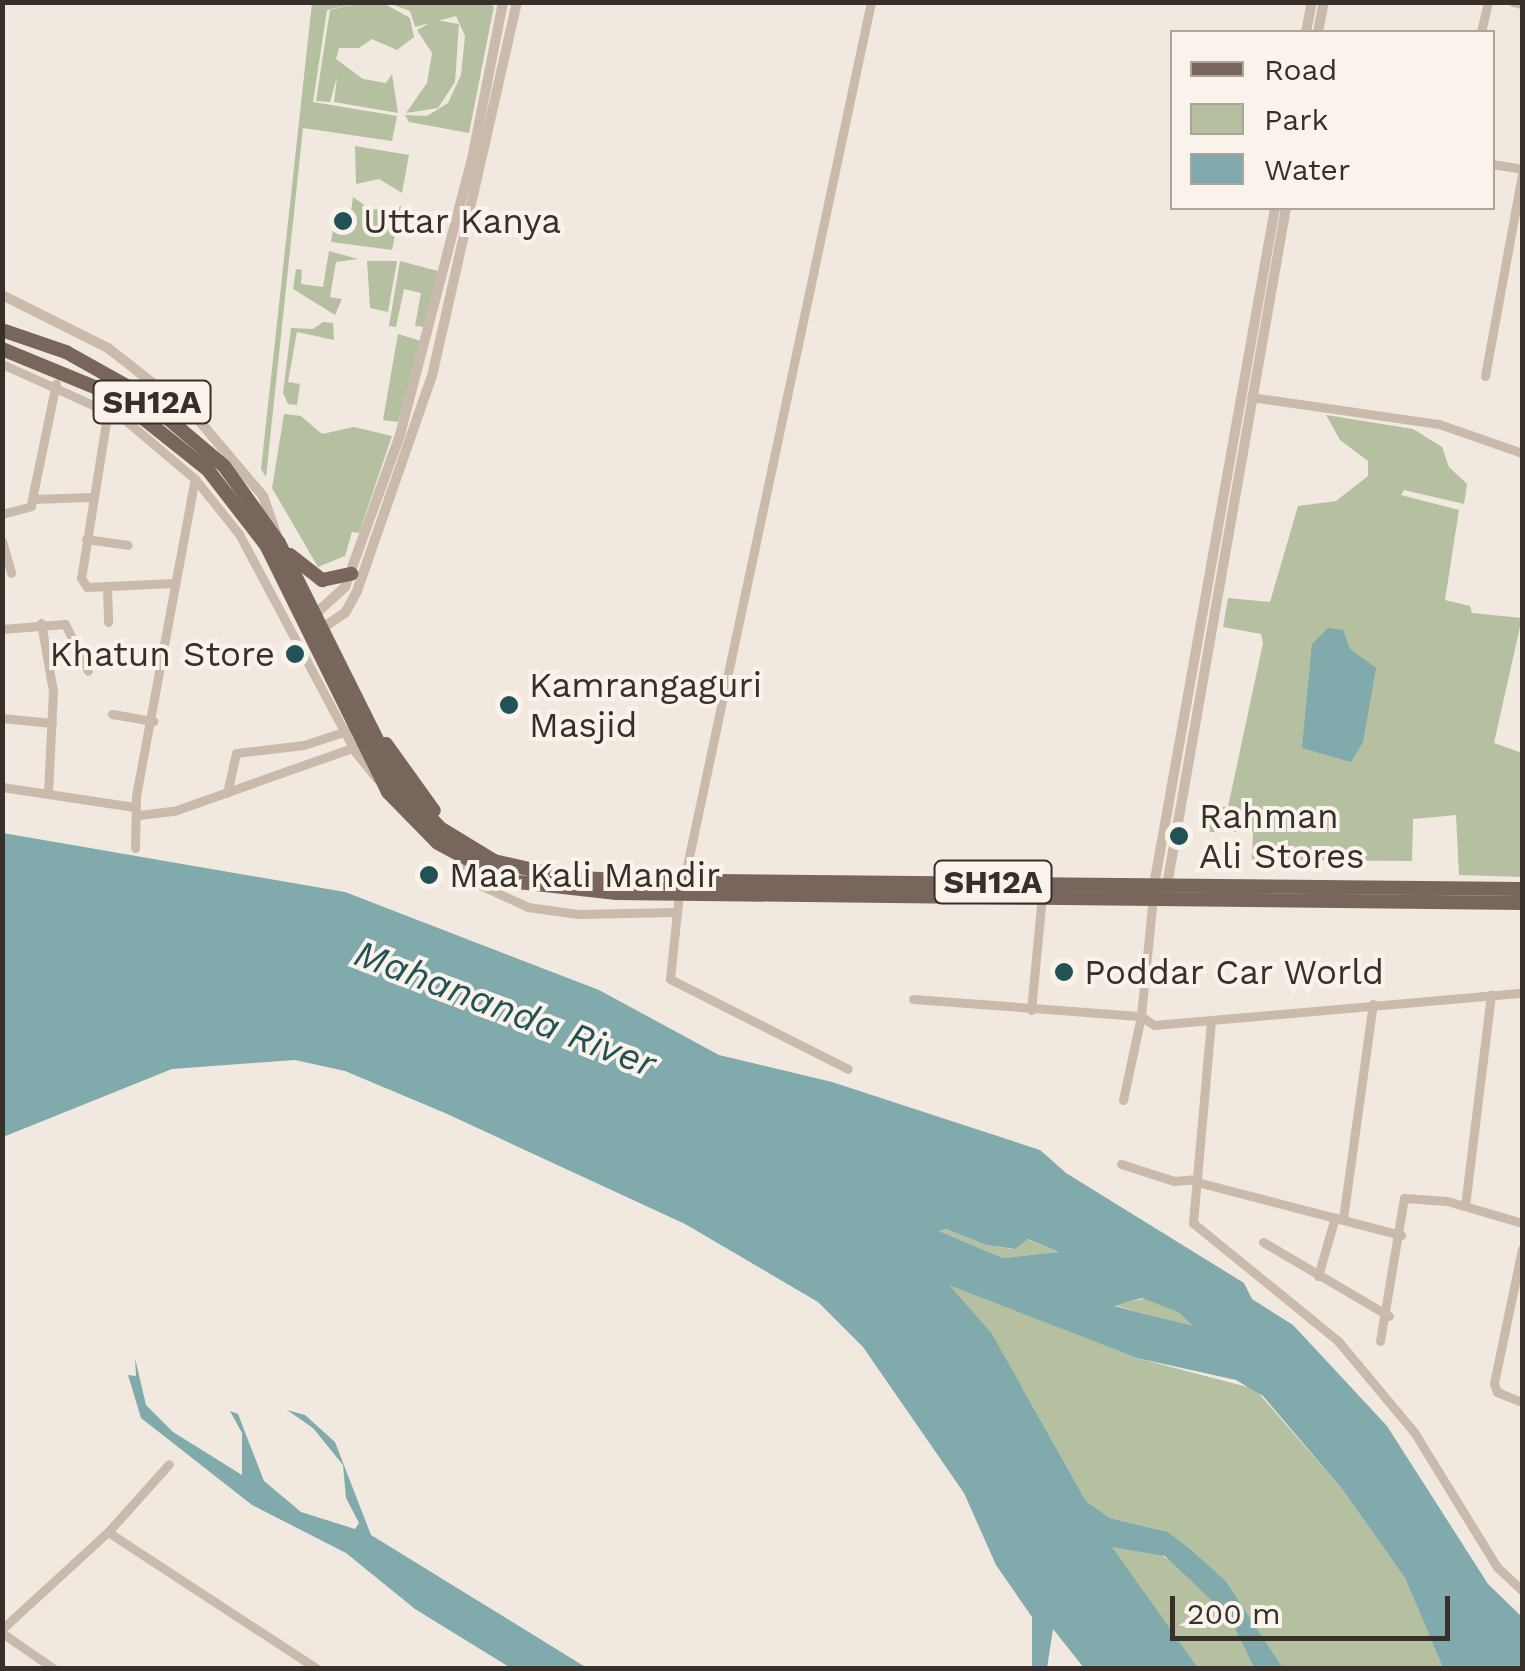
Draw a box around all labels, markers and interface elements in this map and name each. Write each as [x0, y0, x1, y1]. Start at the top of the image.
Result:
legend [1170, 30, 1495, 210]
text: Road [1264, 52, 1337, 87]
text: Park [1264, 102, 1329, 137]
text: Water [1264, 152, 1350, 187]
place label: Uttar Kanya [363, 200, 562, 242]
marker: Uttar Kanya [332, 210, 354, 232]
road number: SH12A [92, 375, 212, 429]
place label: Khatun Store [49, 633, 275, 675]
marker: Khatun Store [284, 643, 306, 665]
place label: Kamrangaguri Masjid [529, 664, 762, 746]
marker: Kamrangaguri Masjid [498, 694, 520, 716]
place label: Rahman Ali Stores [1199, 795, 1365, 877]
marker: Rahman Ali Stores [1168, 825, 1190, 847]
place label: Maa Kali Mandir [449, 854, 721, 896]
road number: SH12A [933, 855, 1053, 909]
marker: Maa Kali Mandir [418, 864, 440, 886]
water label: Mahananda River [348, 931, 662, 1087]
place label: Poddar Car World [1084, 951, 1386, 993]
marker: Poddar Car World [1053, 961, 1075, 983]
scale bar [1175, 1576, 1455, 1638]
text: 200 m [1187, 1596, 1281, 1631]

